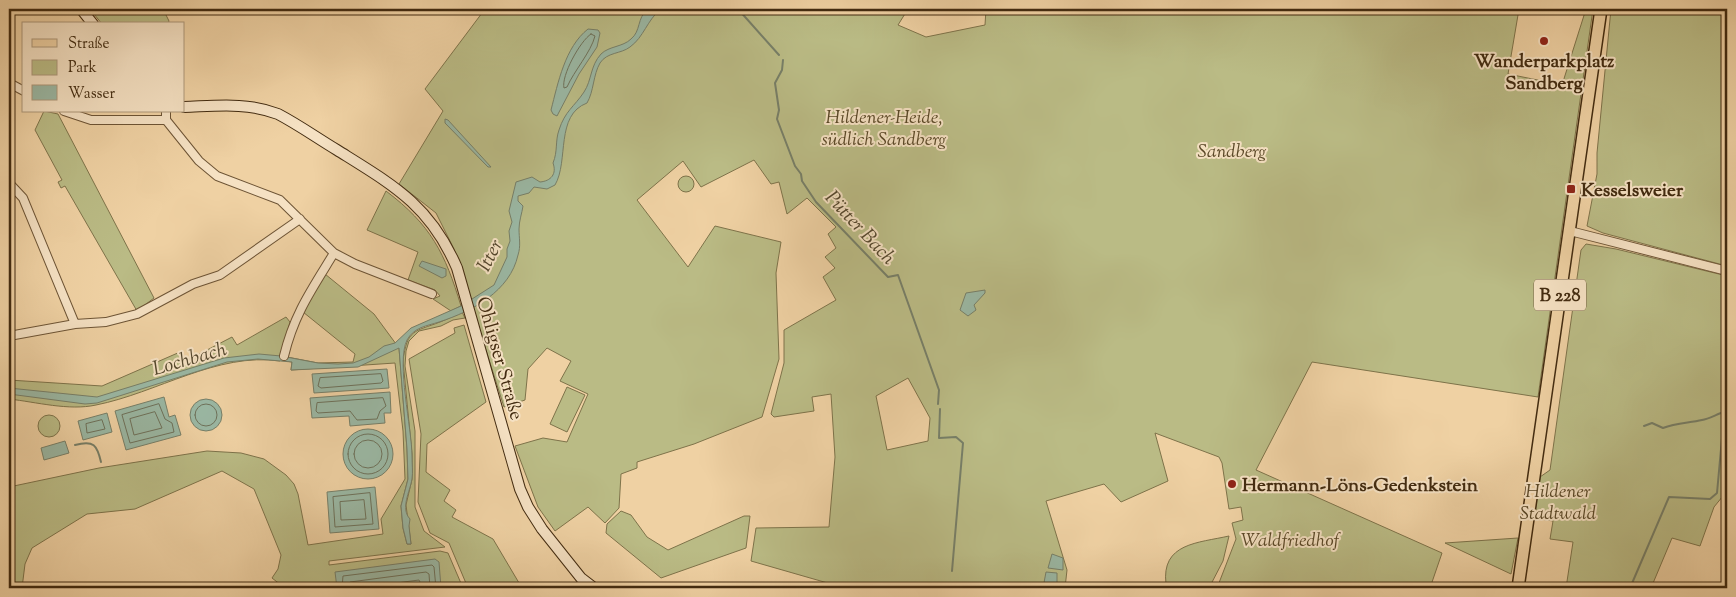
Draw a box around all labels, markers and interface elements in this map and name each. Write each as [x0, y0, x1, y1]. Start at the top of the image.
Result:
legend [22, 22, 185, 112]
text: Straße [68, 34, 110, 55]
marker: Wanderparkplatz Sandberg [1538, 35, 1550, 47]
place label: Wanderparkplatz Sandberg [1474, 49, 1614, 98]
text: Park [68, 58, 97, 79]
text: Wasser [68, 84, 115, 105]
park label: Hildener-Heide, südlich Sandberg [821, 105, 947, 154]
park label: Sandberg [1198, 139, 1266, 166]
place label: Kesselsweier [1581, 178, 1684, 205]
marker: Kesselsweier [1565, 183, 1577, 195]
water label: Pütter Bach [817, 185, 902, 273]
water label: Itter [471, 235, 512, 277]
road number: B 228 [1534, 280, 1586, 310]
street label: Ohligser Straße [468, 294, 529, 424]
water label: Lochbach [149, 336, 231, 385]
place label: Hermann-Löns-Gedenkstein [1242, 473, 1479, 500]
marker: Hermann-Löns-Gedenkstein [1226, 478, 1238, 490]
park label: Hildener Stadtwald [1520, 479, 1597, 528]
park label: Waldfriedhof [1241, 528, 1342, 555]

